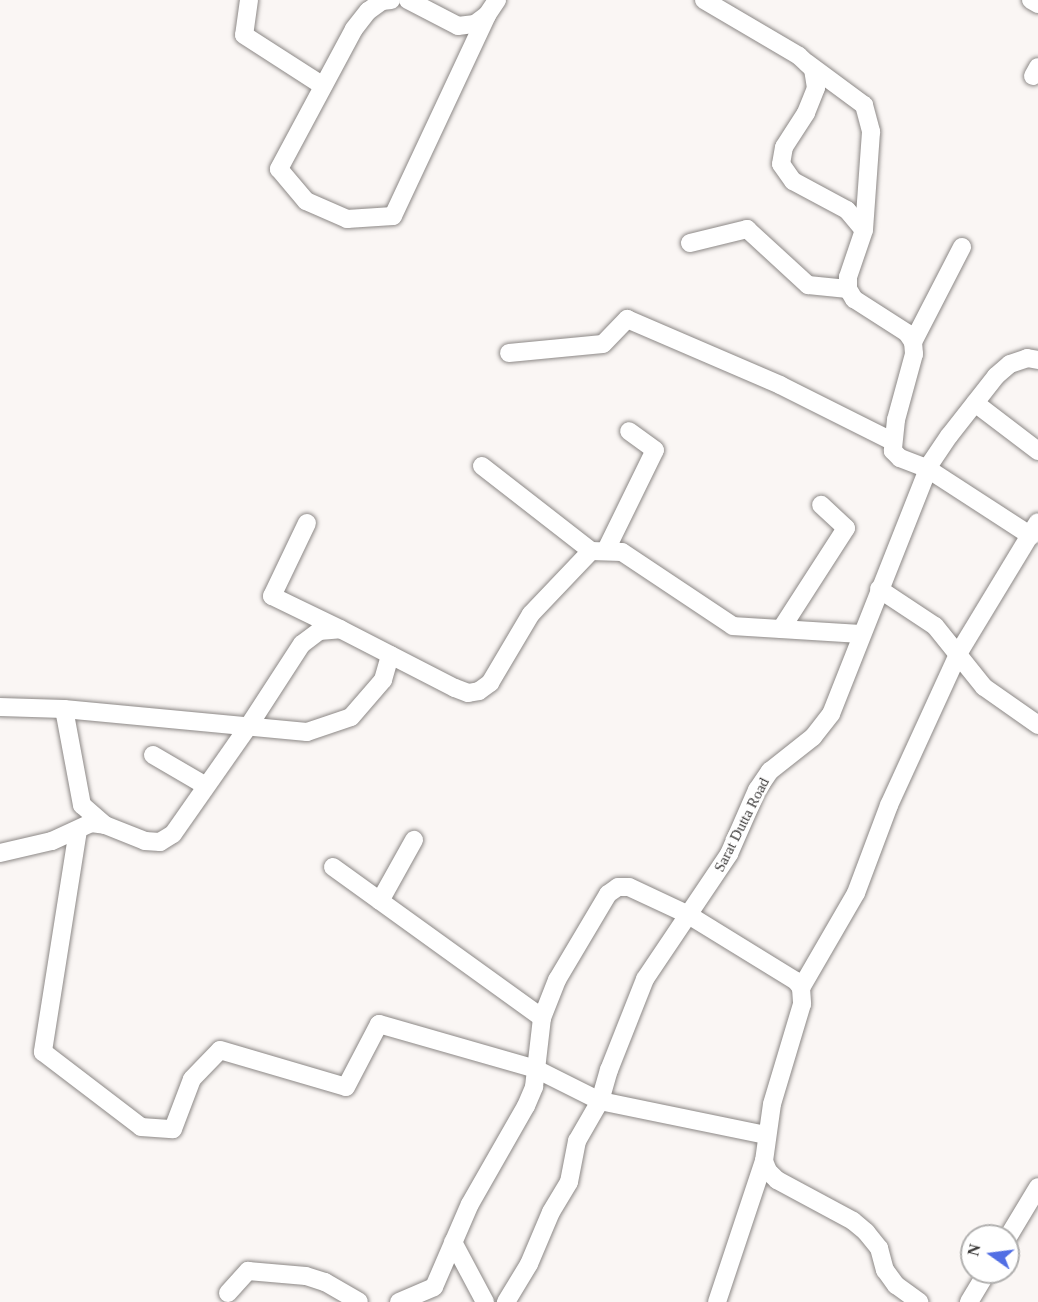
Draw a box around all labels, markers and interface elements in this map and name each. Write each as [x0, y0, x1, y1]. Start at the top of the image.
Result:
street label: Sarat Dutta Road [711, 775, 773, 875]
north arrow [960, 1224, 1020, 1284]
text: N [964, 1242, 984, 1258]

